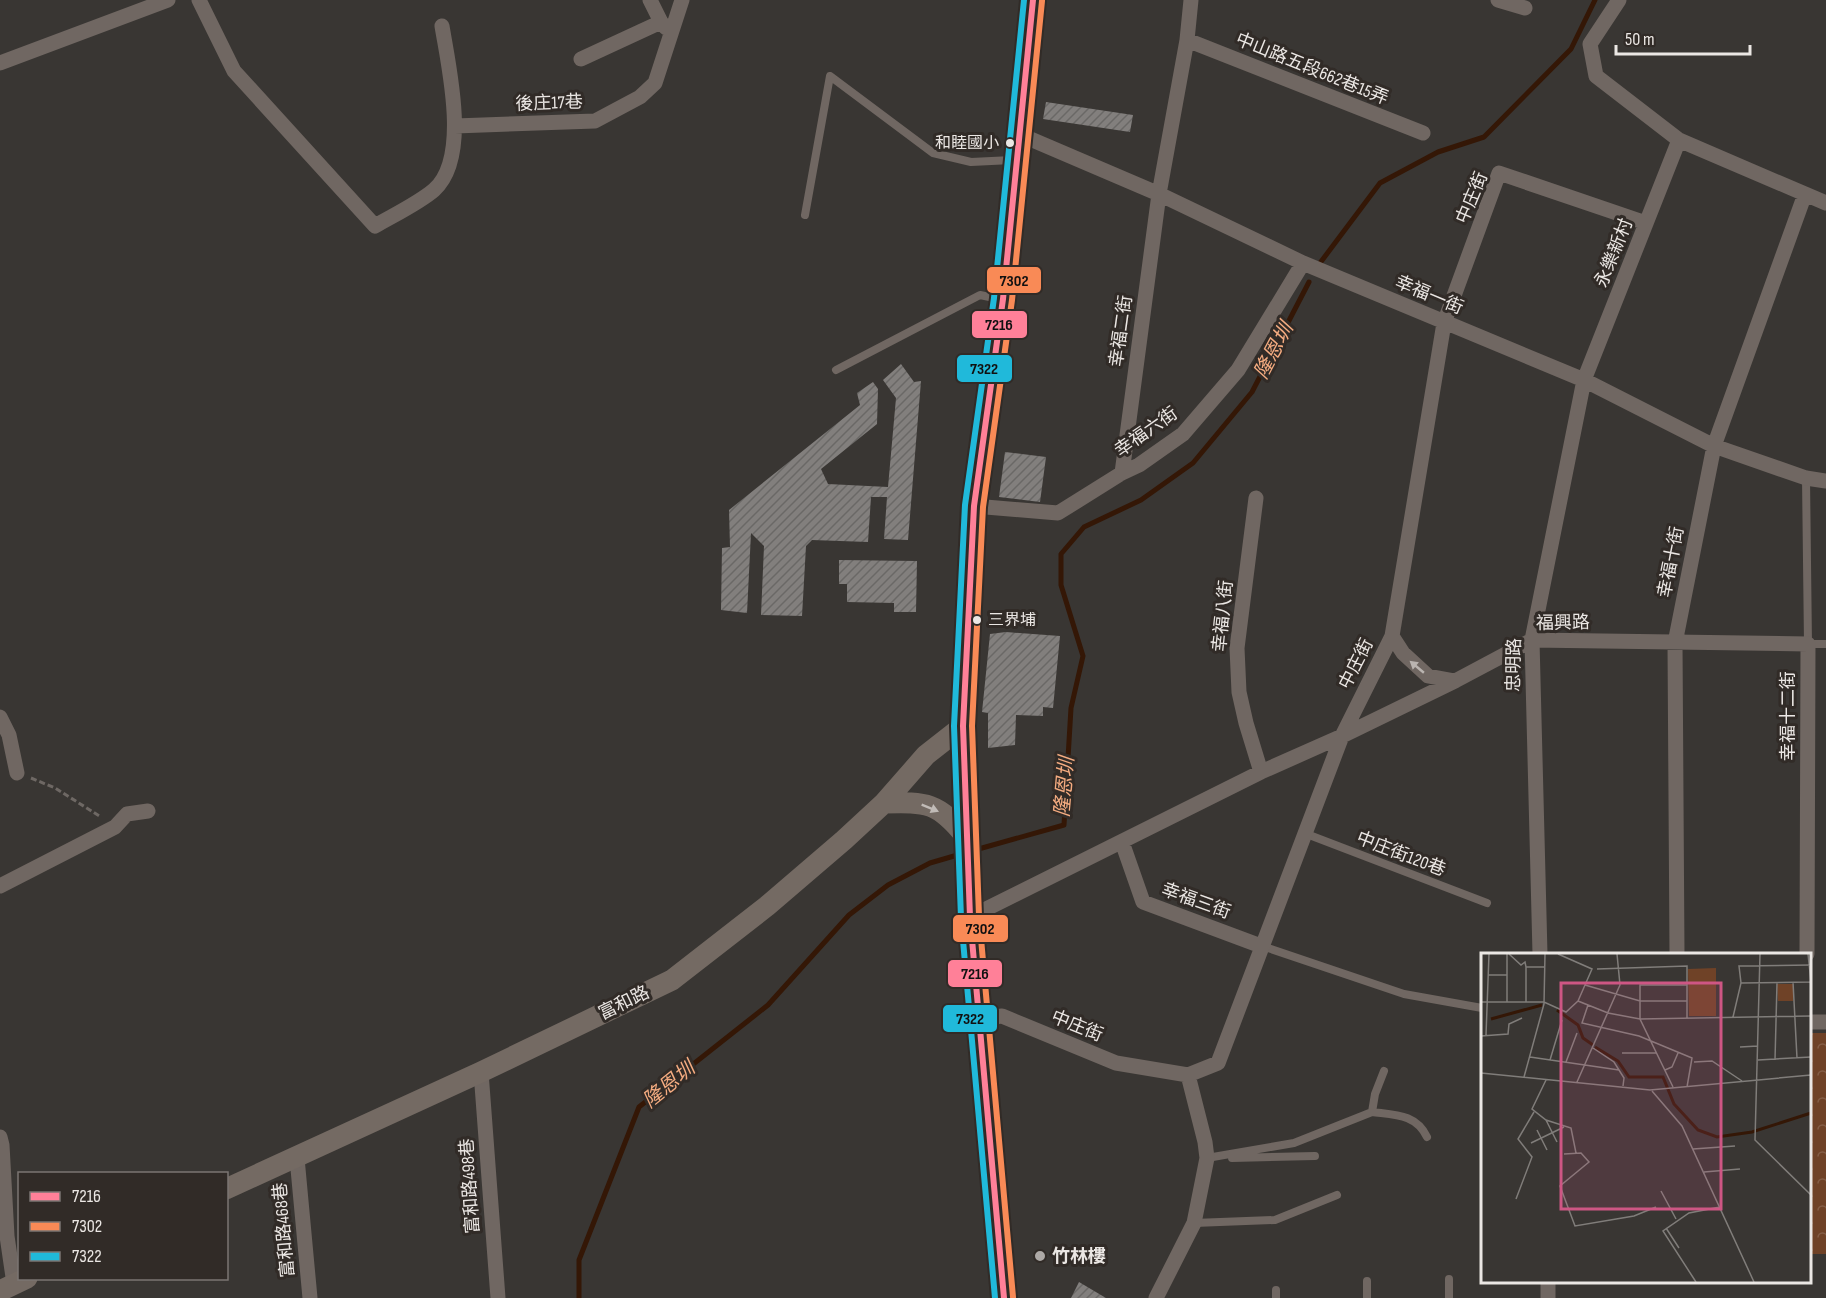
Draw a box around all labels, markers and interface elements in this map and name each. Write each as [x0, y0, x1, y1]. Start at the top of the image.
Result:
scale bar [1616, 18, 1750, 56]
street label: 中山路五段662巷15弄 [1233, 29, 1391, 109]
text: 50 m [1625, 29, 1655, 50]
street label: 後庄17巷 [515, 91, 583, 115]
place label: 和睦國小 [935, 134, 999, 153]
marker: 和睦國小 [1004, 137, 1016, 149]
street label: 中庄街 [1452, 169, 1492, 227]
street label: 永樂新村 [1591, 216, 1637, 290]
line badge: 7302 [986, 266, 1042, 294]
street label: 幸福一街 [1392, 271, 1466, 319]
text: 7302 [1000, 272, 1028, 291]
street label: 幸福二街 [1106, 294, 1136, 368]
line badge: 7216 [971, 310, 1028, 339]
text: 7216 [985, 316, 1013, 335]
water label: 隆恩圳 [1249, 316, 1300, 383]
line badge: 7322 [956, 354, 1013, 383]
text: 7322 [970, 360, 998, 379]
street label: 幸福六街 [1110, 403, 1182, 461]
street label: 幸福十街 [1654, 525, 1688, 599]
street label: 幸福八街 [1209, 579, 1237, 653]
place label: 三界埔 [988, 611, 1036, 630]
street label: 福興路 [1536, 612, 1590, 634]
marker: 三界埔 [971, 614, 983, 626]
street label: 中庄街 [1334, 635, 1378, 693]
street label: 忠明路 [1503, 638, 1525, 692]
one-way arrow [1409, 661, 1425, 674]
street label: 幸福十二街 [1778, 671, 1799, 761]
water label: 隆恩圳 [1050, 753, 1080, 818]
one-way arrow [922, 803, 940, 813]
street label: 中庄街120巷 [1353, 827, 1449, 881]
street label: 幸福三街 [1159, 879, 1233, 923]
line badge: 7302 [952, 914, 1009, 943]
text: 7302 [966, 920, 994, 939]
inset map [1481, 953, 1811, 1283]
line badge: 7216 [947, 959, 1003, 988]
text: 7216 [961, 965, 989, 984]
street label: 富和路 [595, 982, 653, 1024]
line badge: 7322 [942, 1004, 998, 1033]
street label: 中庄街 [1048, 1006, 1106, 1046]
text: 7322 [956, 1010, 984, 1029]
water label: 隆恩圳 [638, 1055, 702, 1113]
street label: 富和路498巷 [456, 1138, 484, 1234]
legend [18, 1172, 228, 1280]
street label: 富和路468巷 [269, 1182, 299, 1278]
text: 7216 [72, 1186, 101, 1207]
text: 7302 [72, 1216, 102, 1237]
text: 7322 [72, 1246, 102, 1267]
place label: 竹林樓 [1052, 1246, 1106, 1267]
marker: 竹林樓 [1033, 1249, 1047, 1263]

